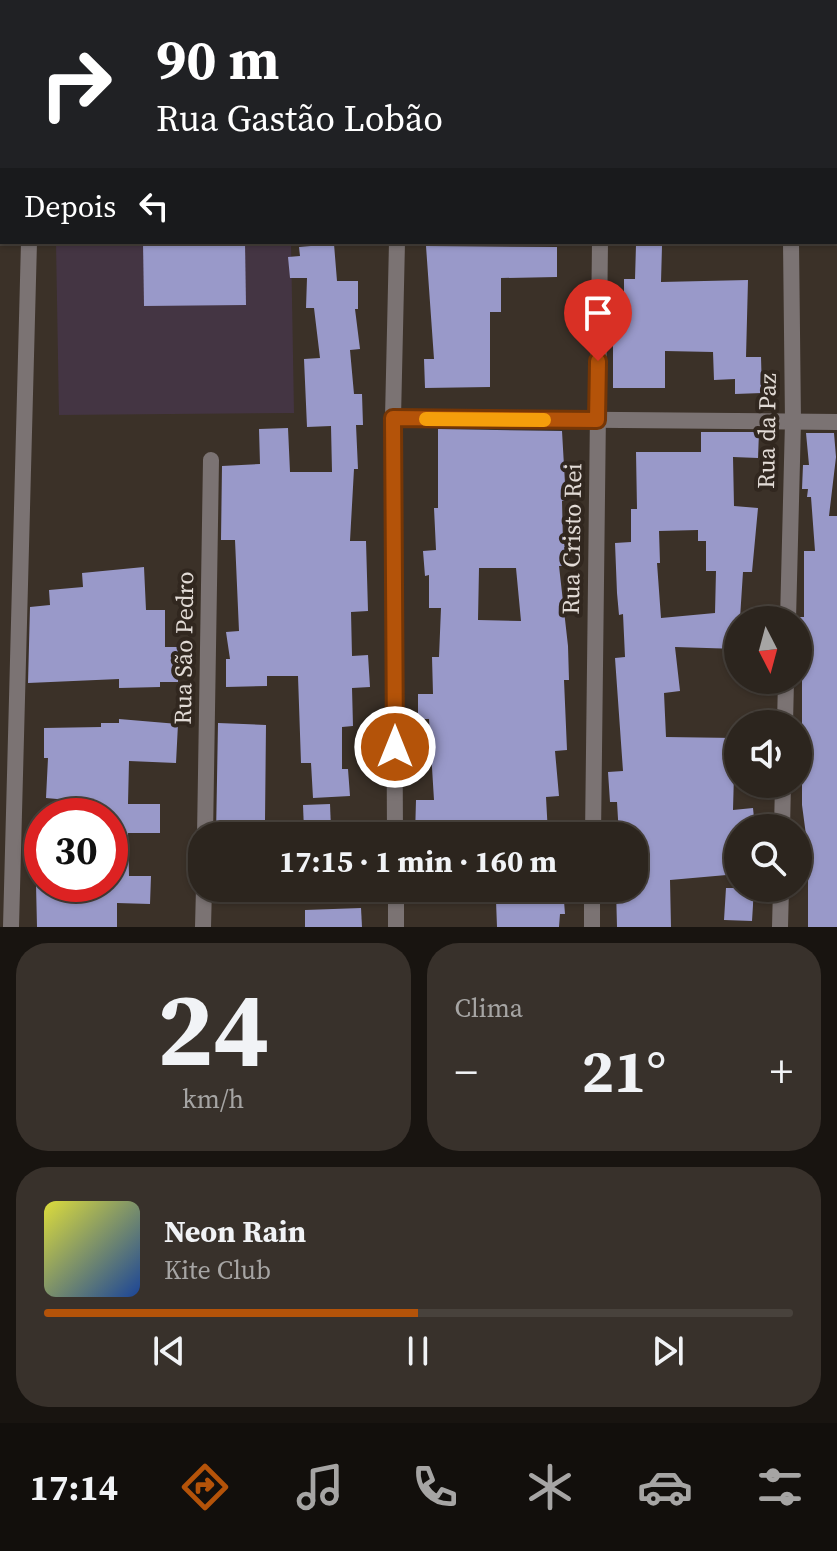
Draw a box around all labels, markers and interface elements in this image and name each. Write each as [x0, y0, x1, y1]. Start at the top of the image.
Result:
text: 90 m [156, 21, 279, 98]
icon: right [24, 32, 128, 136]
text: Rua Gastão Lobão [156, 94, 443, 143]
icon: left [132, 184, 176, 228]
text: Depois [24, 186, 116, 227]
pin [564, 279, 632, 361]
icon: arrive [576, 291, 620, 335]
street label: Rua da Paz [749, 373, 784, 489]
street label: Rua Cristo Rei [554, 463, 589, 615]
street label: Rua São Pedro [166, 571, 201, 725]
north arrow [724, 606, 812, 694]
map controls [724, 606, 812, 902]
position arrow [353, 705, 437, 789]
button: sound [724, 710, 812, 798]
speed limit sign: 30 [24, 798, 128, 902]
button: search [724, 814, 812, 902]
text: 17:15 · 1 min · 160 m [279, 841, 557, 882]
text: 24 [157, 957, 270, 1100]
text: Clima [455, 990, 523, 1026]
text: 21° [581, 1030, 666, 1112]
text: − [455, 1041, 478, 1102]
text: + [770, 1041, 793, 1102]
text: km/h [182, 1081, 244, 1117]
text: Neon Rain [164, 1211, 306, 1252]
text: Kite Club [164, 1252, 271, 1288]
icon: previous [147, 1329, 191, 1373]
icon: pause [396, 1329, 440, 1373]
icon: next [646, 1329, 690, 1373]
icon: directions [177, 1459, 233, 1515]
icon: music [292, 1459, 348, 1515]
icon: phone [407, 1459, 463, 1515]
icon: climate [522, 1459, 578, 1515]
icon: car [637, 1459, 693, 1515]
icon: filters [752, 1459, 808, 1515]
text: 17:14 [29, 1463, 118, 1512]

